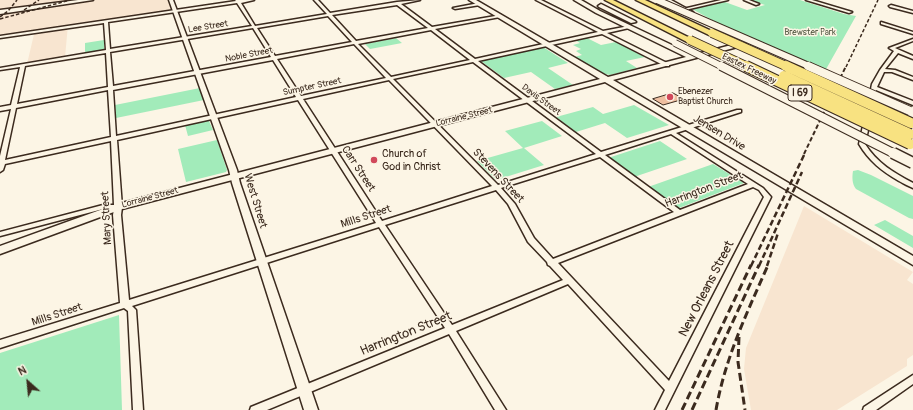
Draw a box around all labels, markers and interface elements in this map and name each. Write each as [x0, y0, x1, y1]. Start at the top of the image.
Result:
street label: Lee Street [187, 19, 229, 35]
park label: Brewster Park [784, 28, 836, 38]
street label: Noble Street [224, 45, 274, 65]
street label: Eastex Freeway [720, 51, 778, 87]
street label: Sumpter Street [282, 76, 342, 98]
street label: Davis Street [519, 82, 563, 118]
road number: I 69 [788, 85, 812, 101]
place label: Ebenezer Baptist Church [678, 87, 733, 108]
marker: Ebenezer Baptist Church [665, 92, 675, 102]
street label: Lorraine Street [435, 105, 493, 129]
street label: Jensen Drive [690, 112, 748, 154]
street label: Carr Street [338, 144, 378, 194]
street label: Stevens Street [469, 146, 527, 206]
place label: Church of God in Christ [382, 147, 441, 173]
marker: Church of God in Christ [369, 155, 379, 165]
street label: Harrington Street [663, 169, 745, 211]
street label: West Street [240, 172, 270, 230]
street label: Lorraine Street [121, 185, 179, 211]
street label: Mary Street [99, 191, 115, 245]
street label: Mills Street [339, 203, 393, 231]
street label: New Orleans Street [676, 238, 738, 340]
street label: Mills Street [30, 301, 84, 329]
street label: Harrington Street [358, 309, 454, 359]
north arrow [8, 362, 48, 402]
text: N [16, 363, 29, 378]

